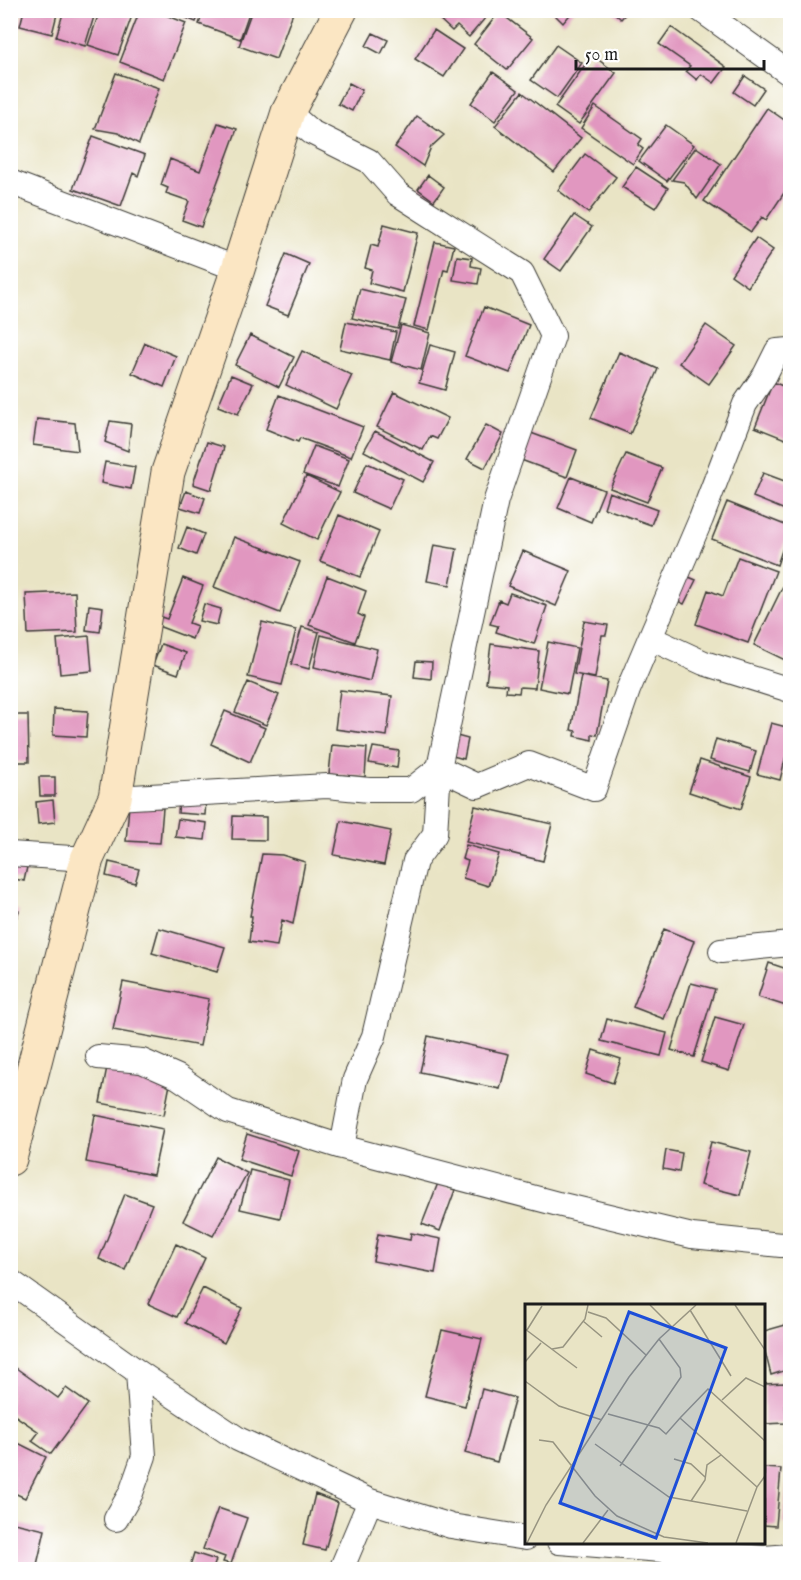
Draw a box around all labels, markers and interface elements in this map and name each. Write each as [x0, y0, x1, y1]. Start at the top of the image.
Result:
scale bar [576, 33, 764, 71]
text: 50 m [585, 44, 618, 67]
inset map [525, 1304, 765, 1544]

